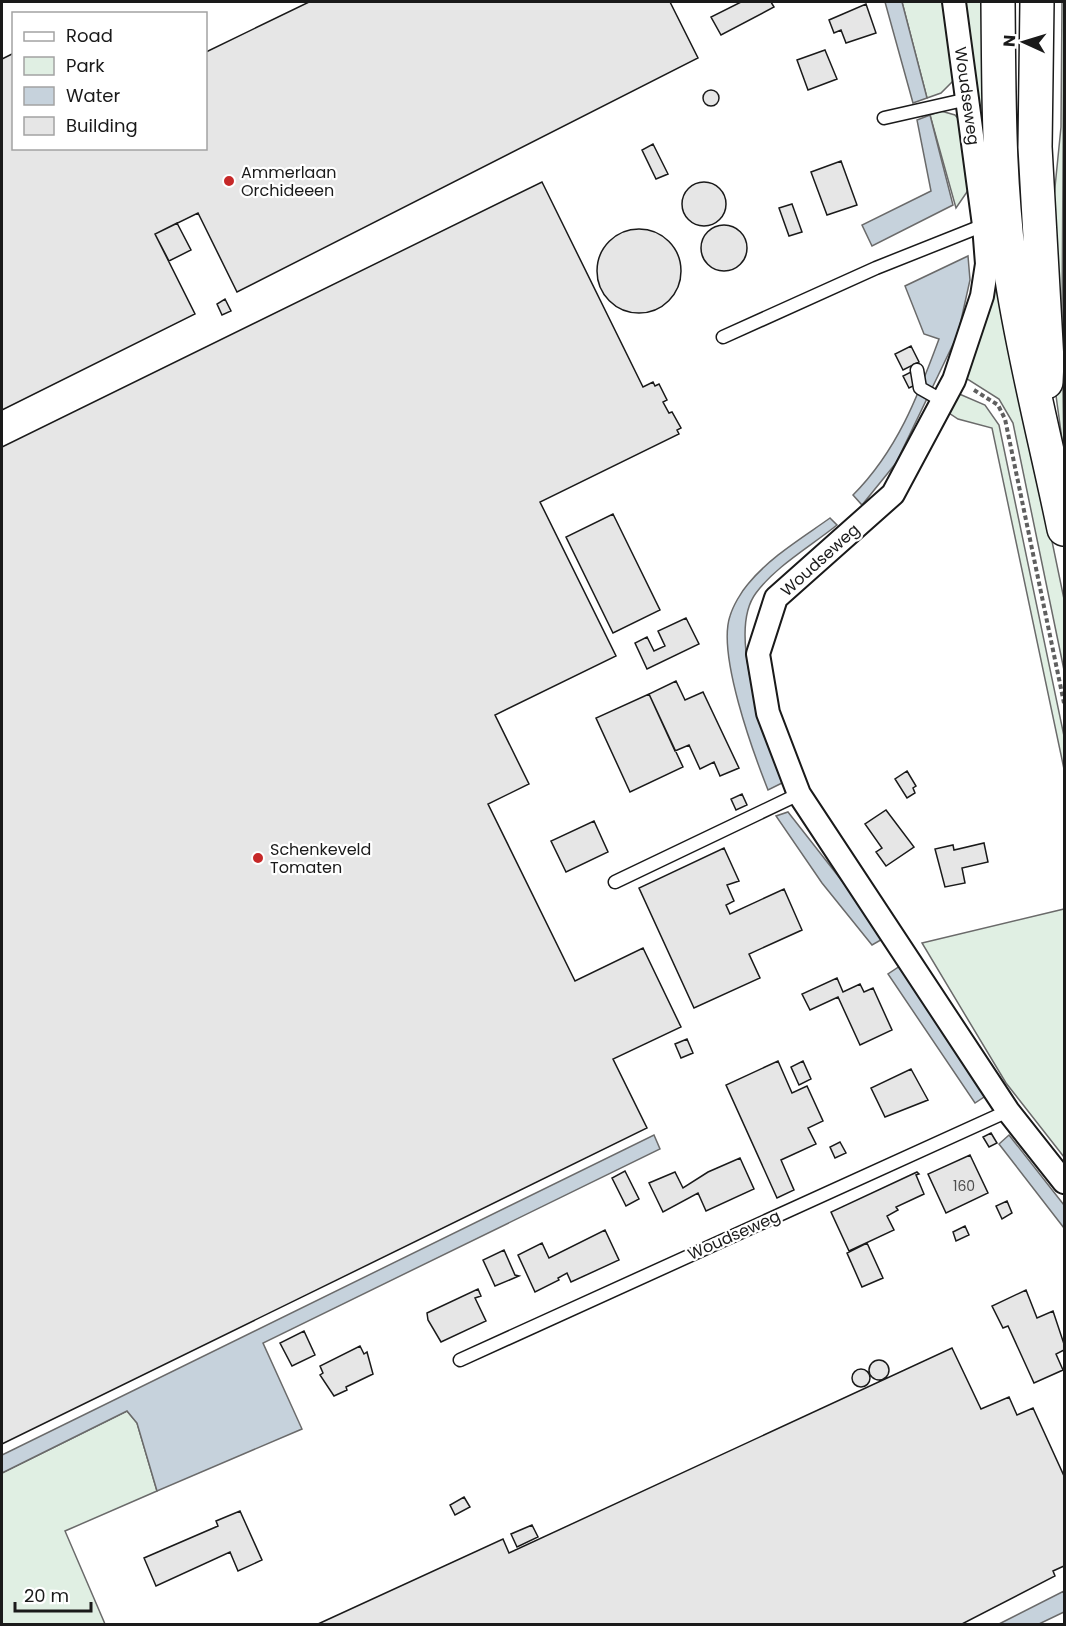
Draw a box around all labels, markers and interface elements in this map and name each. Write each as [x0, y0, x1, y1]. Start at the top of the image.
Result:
legend [12, 12, 207, 150]
north arrow [994, 12, 1054, 72]
text: Road [66, 23, 113, 48]
text: N [998, 34, 1021, 48]
street label: Woudseweg [949, 45, 985, 147]
text: Park [66, 53, 105, 78]
text: Water [66, 83, 120, 108]
text: Building [66, 113, 138, 138]
place label: Ammerlaan Orchideeen [241, 161, 336, 202]
marker: Ammerlaan Orchideeen [222, 174, 236, 188]
street label: Woudseweg [776, 518, 864, 602]
place label: Schenkeveld Tomaten [270, 838, 371, 879]
marker: Schenkeveld Tomaten [251, 851, 265, 865]
house number: 160 [953, 1176, 975, 1196]
street label: Woudseweg [684, 1204, 784, 1266]
scale bar [15, 1575, 92, 1613]
text: 20 m [24, 1583, 69, 1608]

